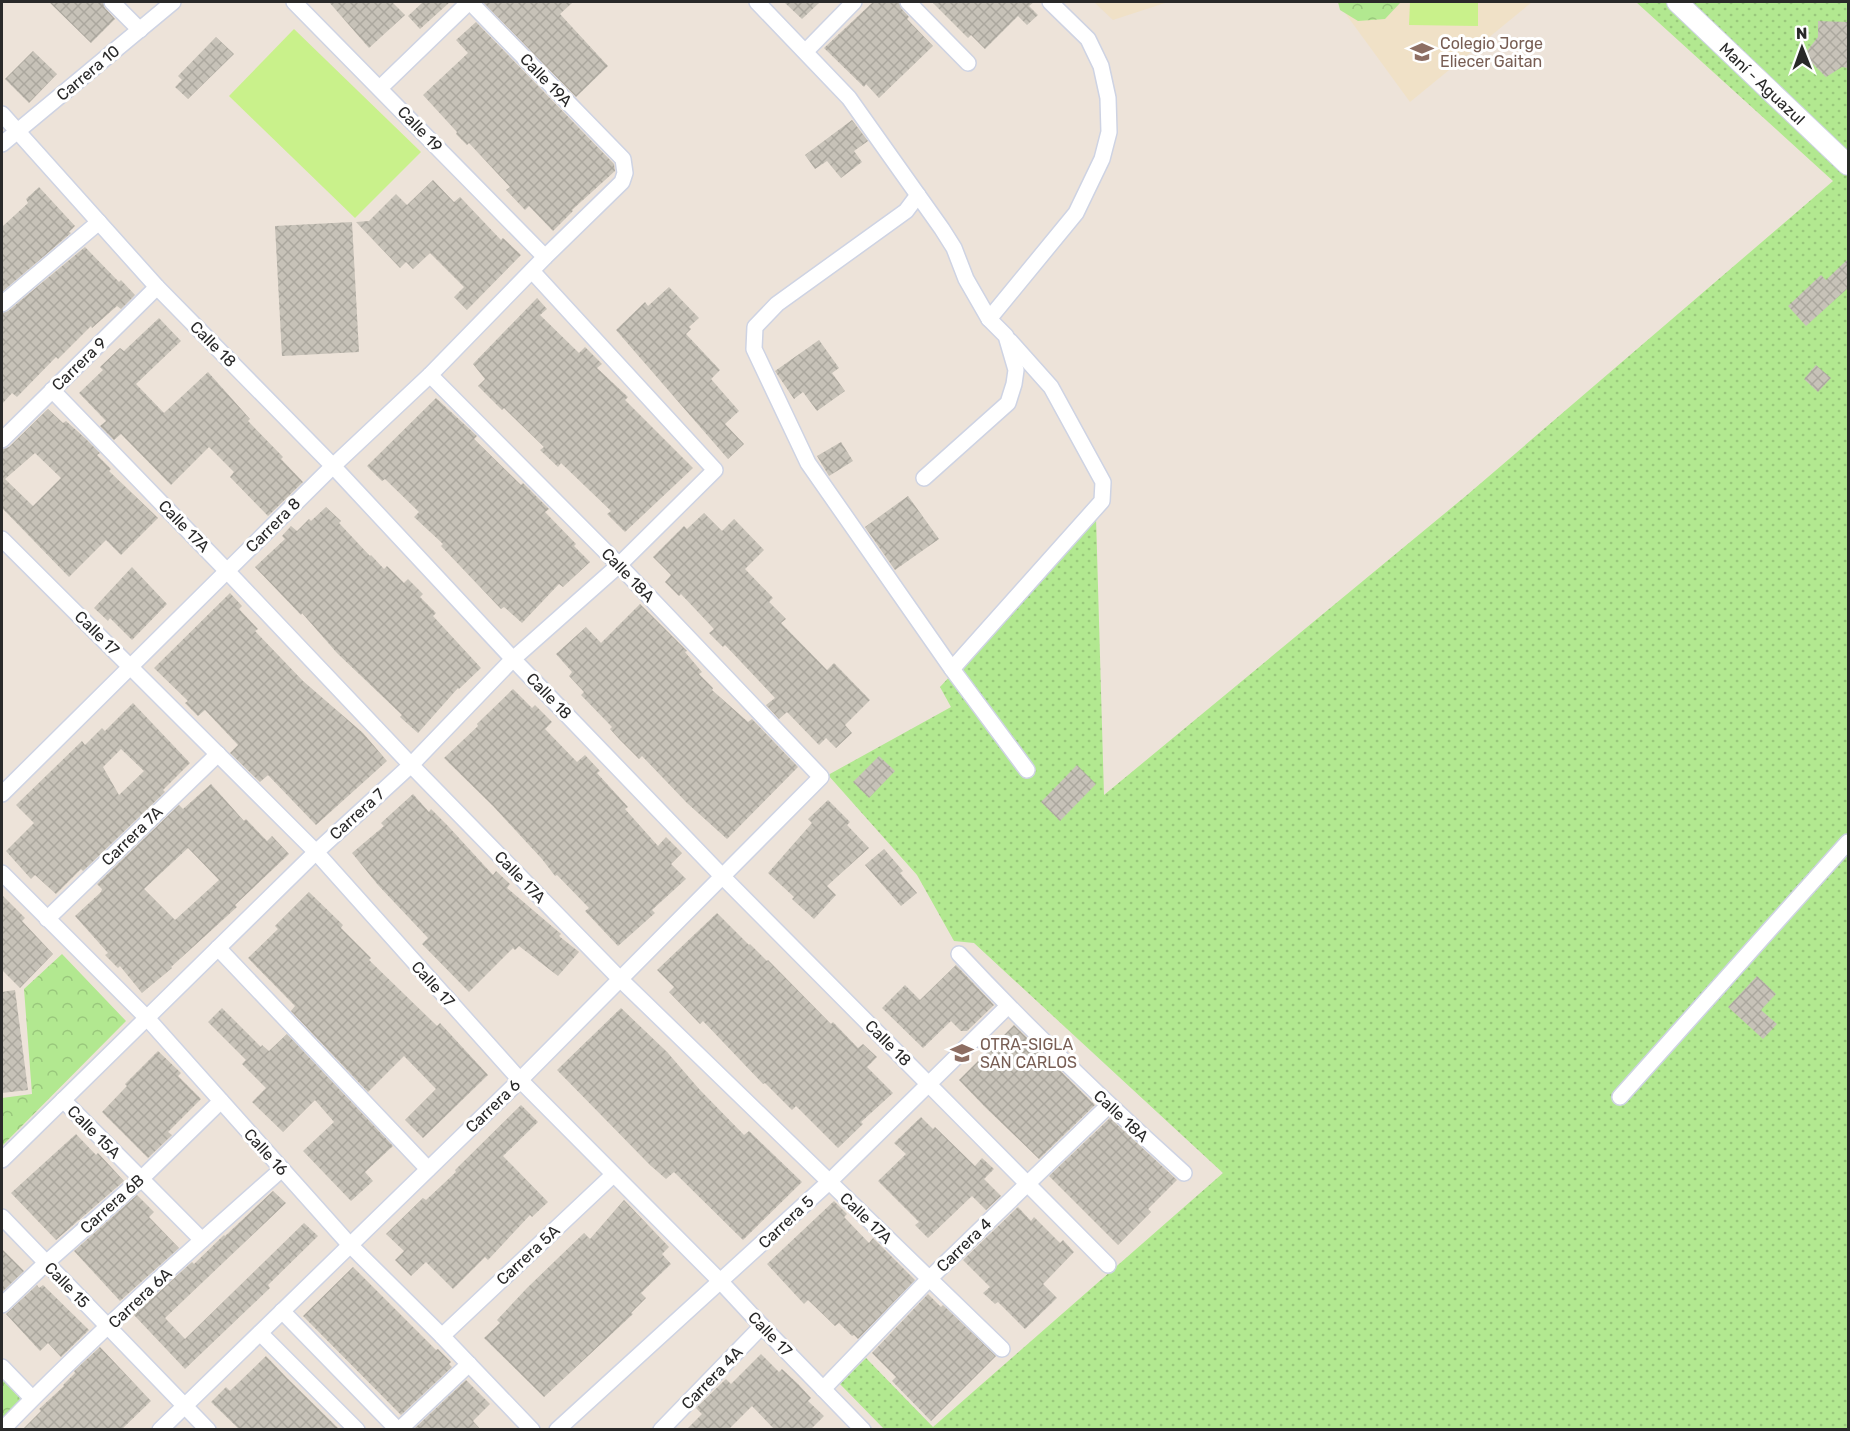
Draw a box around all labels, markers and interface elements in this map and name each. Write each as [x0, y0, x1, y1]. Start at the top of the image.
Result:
north arrow [1772, 18, 1832, 78]
text: N [1796, 24, 1808, 43]
place label: Colegio Jorge Eliecer Gaitan [1440, 34, 1543, 71]
street label: Maní - Aguazul [1716, 38, 1809, 128]
school or university icon: Colegio Jorge Eliecer Gaitan [1409, 39, 1435, 65]
street label: Carrera 10 [53, 41, 123, 105]
street label: Calle 19A [516, 49, 576, 111]
street label: Calle 19 [394, 102, 446, 156]
street label: Calle 18 [186, 317, 240, 371]
street label: Carrera 9 [48, 333, 110, 395]
street label: Carrera 8 [242, 494, 304, 556]
street label: Calle 17A [155, 496, 214, 556]
street label: Calle 18A [598, 544, 659, 606]
street label: Calle 17 [71, 607, 123, 659]
street label: Calle 18 [522, 669, 576, 723]
street label: Carrera 7 [326, 784, 388, 844]
street label: Carrera 7A [98, 802, 167, 870]
street label: Calle 17A [491, 847, 550, 907]
street label: Calle 17 [407, 957, 459, 1011]
street label: Calle 18 [861, 1016, 915, 1070]
place label: OTRA-SIGLA SAN CARLOS [980, 1035, 1077, 1072]
school or university icon: OTRA-SIGLA SAN CARLOS [949, 1040, 975, 1066]
street label: Carrera 6 [462, 1075, 525, 1137]
street label: Calle 18A [1090, 1086, 1153, 1146]
street label: Calle 15A [64, 1102, 125, 1163]
street label: Calle 16 [240, 1125, 292, 1180]
street label: Carrera 6B [76, 1170, 148, 1238]
street label: Calle 17A [836, 1189, 896, 1248]
street label: Carrera 5 [754, 1192, 818, 1252]
street label: Carrera 4 [933, 1214, 995, 1276]
street label: Carrera 5A [492, 1221, 564, 1289]
street label: Calle 15 [41, 1258, 93, 1312]
street label: Carrera 6A [104, 1264, 176, 1332]
street label: Calle 17 [744, 1308, 796, 1360]
street label: Carrera 4A [677, 1342, 747, 1413]

